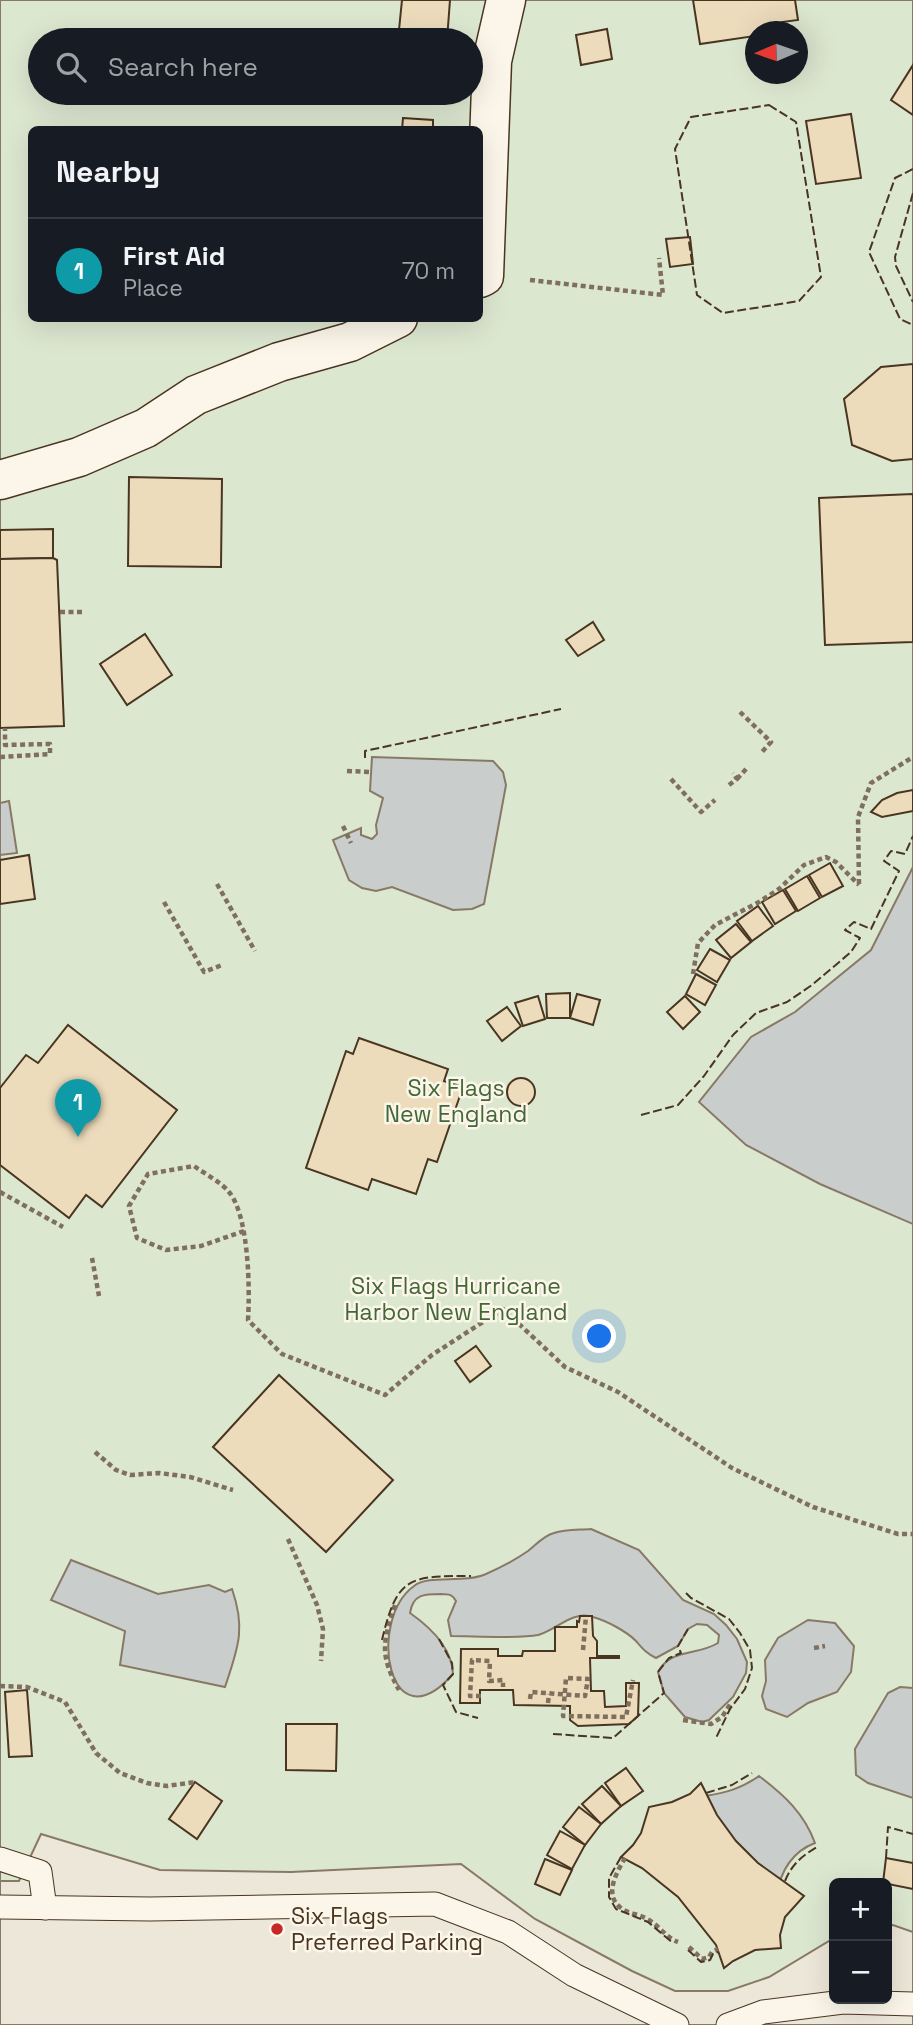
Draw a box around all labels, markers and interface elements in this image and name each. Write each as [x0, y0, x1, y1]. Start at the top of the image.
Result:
north arrow [745, 21, 808, 84]
search box [28, 28, 483, 105]
icon: search [52, 48, 90, 86]
text: Search here [108, 50, 258, 84]
text: Nearby [56, 152, 160, 191]
text: First Aid [123, 239, 225, 273]
text: 1 [74, 256, 84, 286]
text: 70 m [402, 256, 455, 286]
text: Place [123, 273, 183, 303]
park label: Six Flags New England [385, 1073, 527, 1129]
pin: 1 [55, 1079, 101, 1137]
park label: Six Flags Hurricane Harbor New England [344, 1271, 568, 1327]
your location [582, 1319, 616, 1353]
map controls [829, 1878, 892, 2004]
button: + [829, 1878, 892, 1941]
place label: Six Flags Preferred Parking [291, 1901, 483, 1957]
marker: Six Flags Preferred Parking [269, 1921, 285, 1937]
button: − [829, 1941, 892, 2004]

